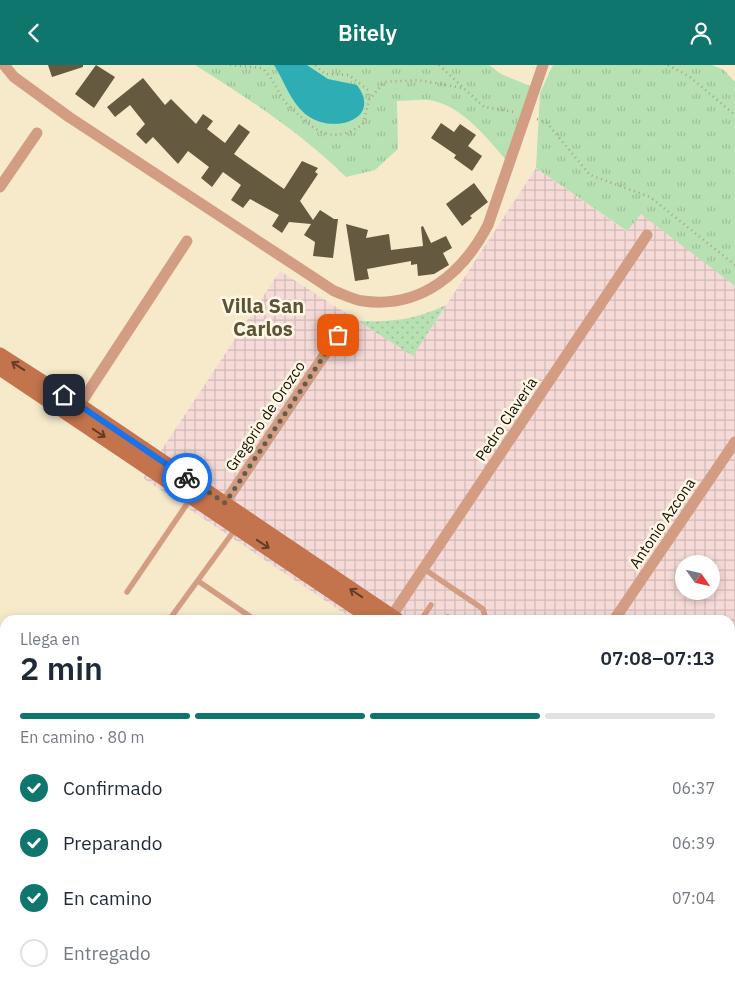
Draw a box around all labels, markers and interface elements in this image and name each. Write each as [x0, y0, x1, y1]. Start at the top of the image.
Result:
text: Bitely [338, 18, 397, 47]
icon: back [20, 19, 48, 47]
icon: person [687, 19, 715, 47]
district label: Villa San Carlos [222, 292, 304, 342]
pin [317, 314, 359, 356]
icon: bag [324, 321, 352, 349]
street label: Gregorio de Orozco [221, 357, 309, 475]
one-way arrow [11, 361, 25, 371]
street label: Pedro Clavería [471, 373, 541, 465]
pin [43, 374, 85, 416]
icon: home [50, 381, 78, 409]
one-way arrow [92, 428, 106, 438]
courier [162, 453, 212, 503]
icon: bike [173, 464, 201, 492]
street label: Antonio Azcona [625, 474, 699, 572]
one-way arrow [255, 539, 269, 549]
north arrow [675, 555, 720, 600]
map controls [675, 555, 720, 600]
one-way arrow [350, 587, 364, 597]
text: Llega en [20, 629, 80, 649]
text: 07:08–07:13 [601, 646, 715, 670]
text: 2 min [20, 647, 103, 689]
text: En camino · 80 m [20, 727, 145, 747]
icon: check [20, 774, 48, 802]
text: Confirmado [63, 776, 162, 800]
text: 06:37 [672, 778, 715, 798]
icon: check [20, 829, 48, 857]
text: Preparando [63, 831, 162, 855]
text: 06:39 [672, 833, 715, 853]
icon: check [20, 884, 48, 912]
text: En camino [63, 886, 152, 910]
text: 07:04 [672, 888, 715, 908]
text: Entregado [63, 941, 151, 965]

